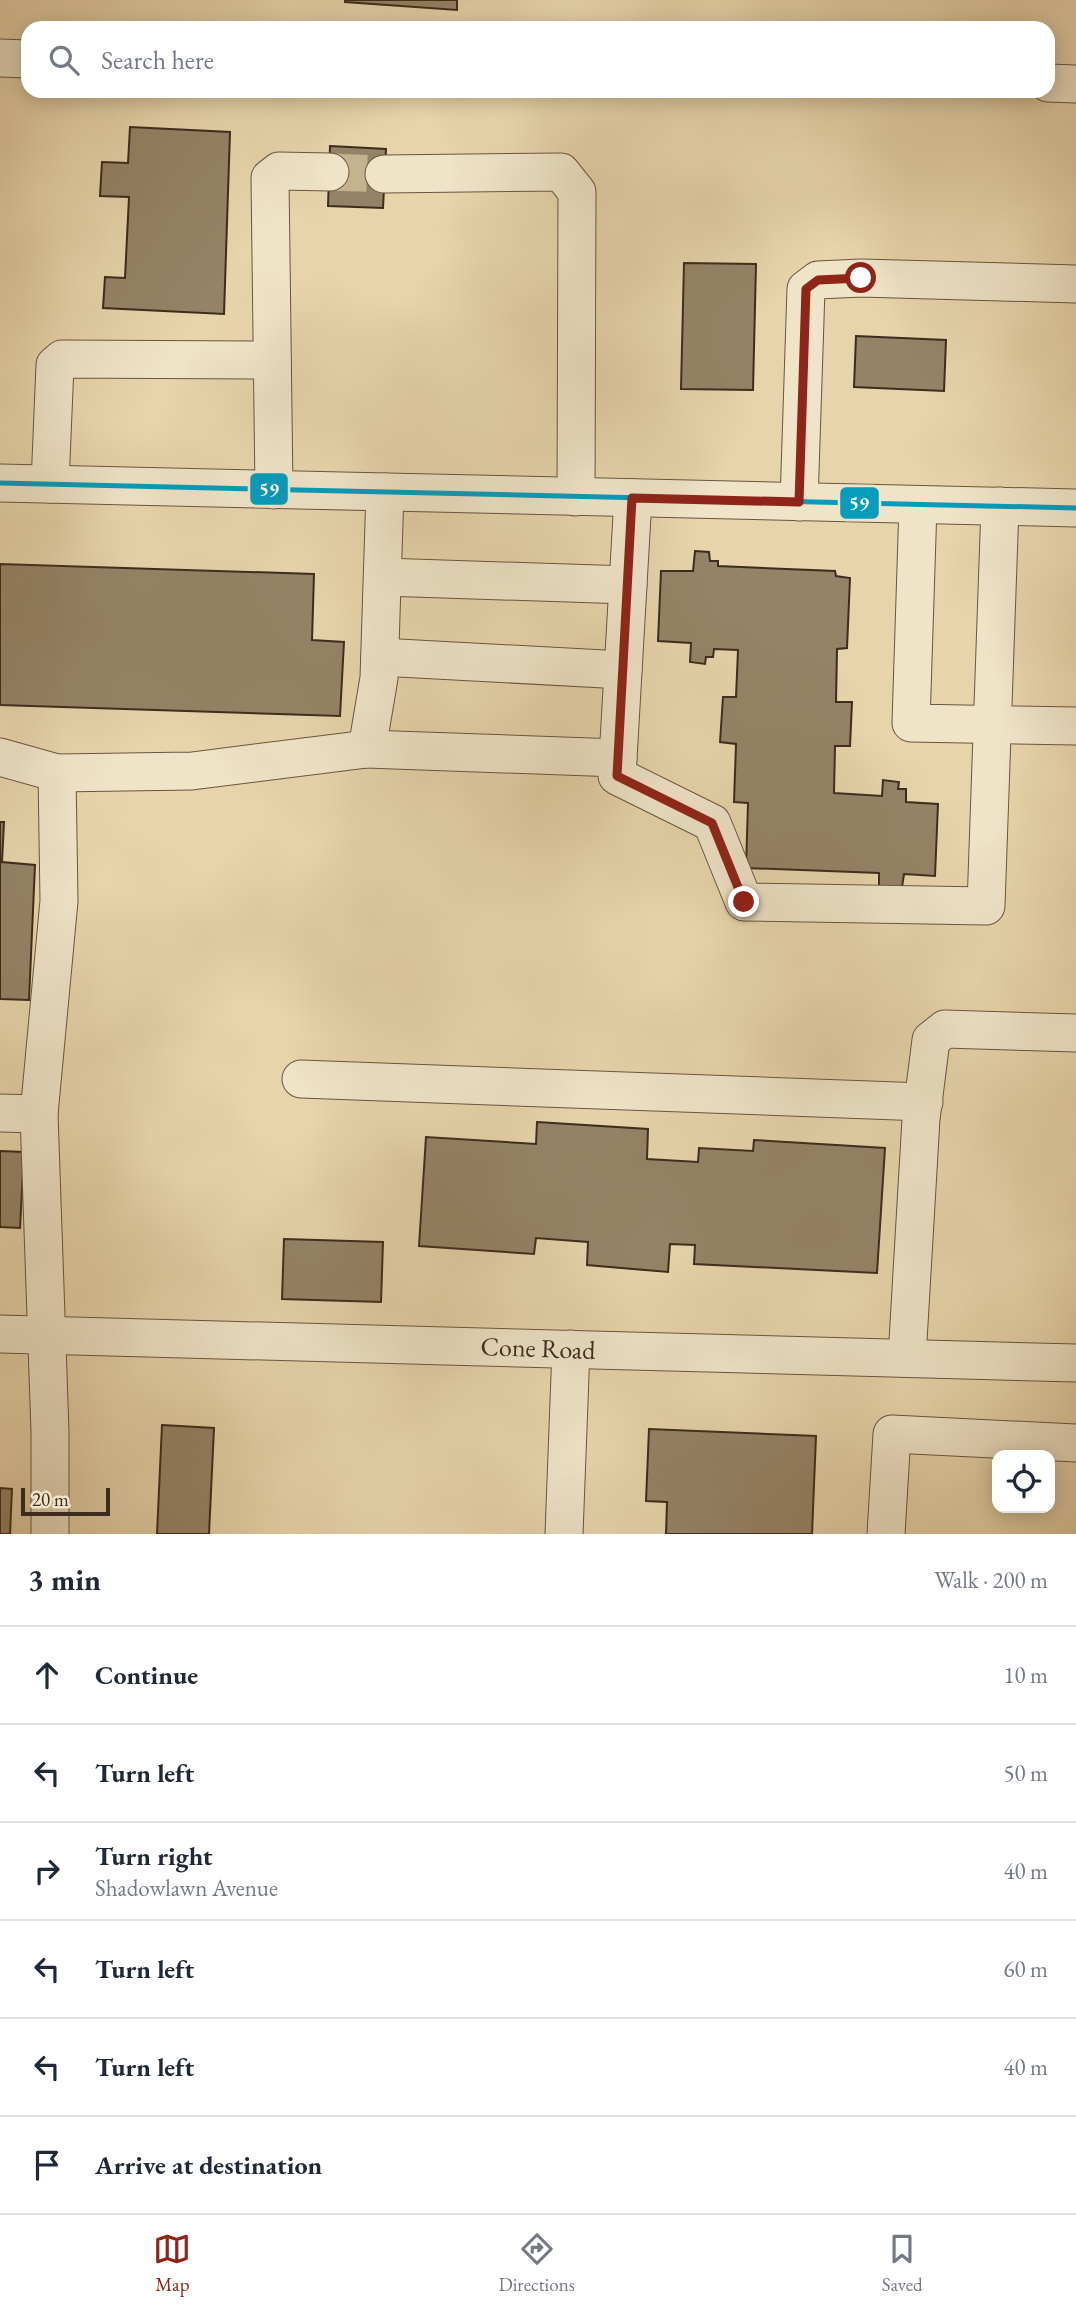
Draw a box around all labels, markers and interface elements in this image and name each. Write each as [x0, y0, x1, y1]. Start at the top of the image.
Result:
search box [21, 21, 1055, 98]
icon: search [45, 41, 83, 79]
text: Search here [101, 43, 214, 77]
route start [845, 262, 876, 293]
line badge: 59 [249, 472, 289, 506]
text: 59 [259, 477, 279, 502]
line badge: 59 [839, 486, 880, 520]
text: 59 [849, 491, 869, 516]
route end [728, 886, 759, 917]
street label: Cone Road [480, 1329, 597, 1367]
map controls [992, 1450, 1055, 1513]
button: locate [992, 1450, 1055, 1513]
scale bar [21, 1485, 110, 1517]
text: 20 m [32, 1487, 69, 1512]
text: 3 min [28, 1560, 101, 1599]
text: Walk · 200 m [934, 1565, 1048, 1595]
icon: ahead [28, 1656, 66, 1694]
text: Continue [95, 1658, 198, 1692]
text: 10 m [1003, 1660, 1048, 1690]
icon: left [28, 1754, 66, 1792]
text: Turn left [95, 1756, 194, 1790]
text: 50 m [1003, 1758, 1048, 1788]
text: Turn right [95, 1839, 213, 1873]
icon: right [28, 1852, 66, 1890]
text: 40 m [1003, 1856, 1048, 1886]
text: Shadowlawn Avenue [95, 1873, 278, 1903]
icon: left [28, 1950, 66, 1988]
text: Turn left [95, 1952, 194, 1986]
text: 60 m [1003, 1954, 1048, 1984]
icon: left [28, 2048, 66, 2086]
text: Turn left [95, 2050, 194, 2084]
text: 40 m [1003, 2052, 1048, 2082]
icon: arrive [28, 2146, 66, 2184]
text: Arrive at destination [95, 2148, 322, 2182]
tab: Map [153, 2230, 191, 2297]
tab: Directions [498, 2230, 575, 2297]
tab: Saved [882, 2230, 923, 2297]

